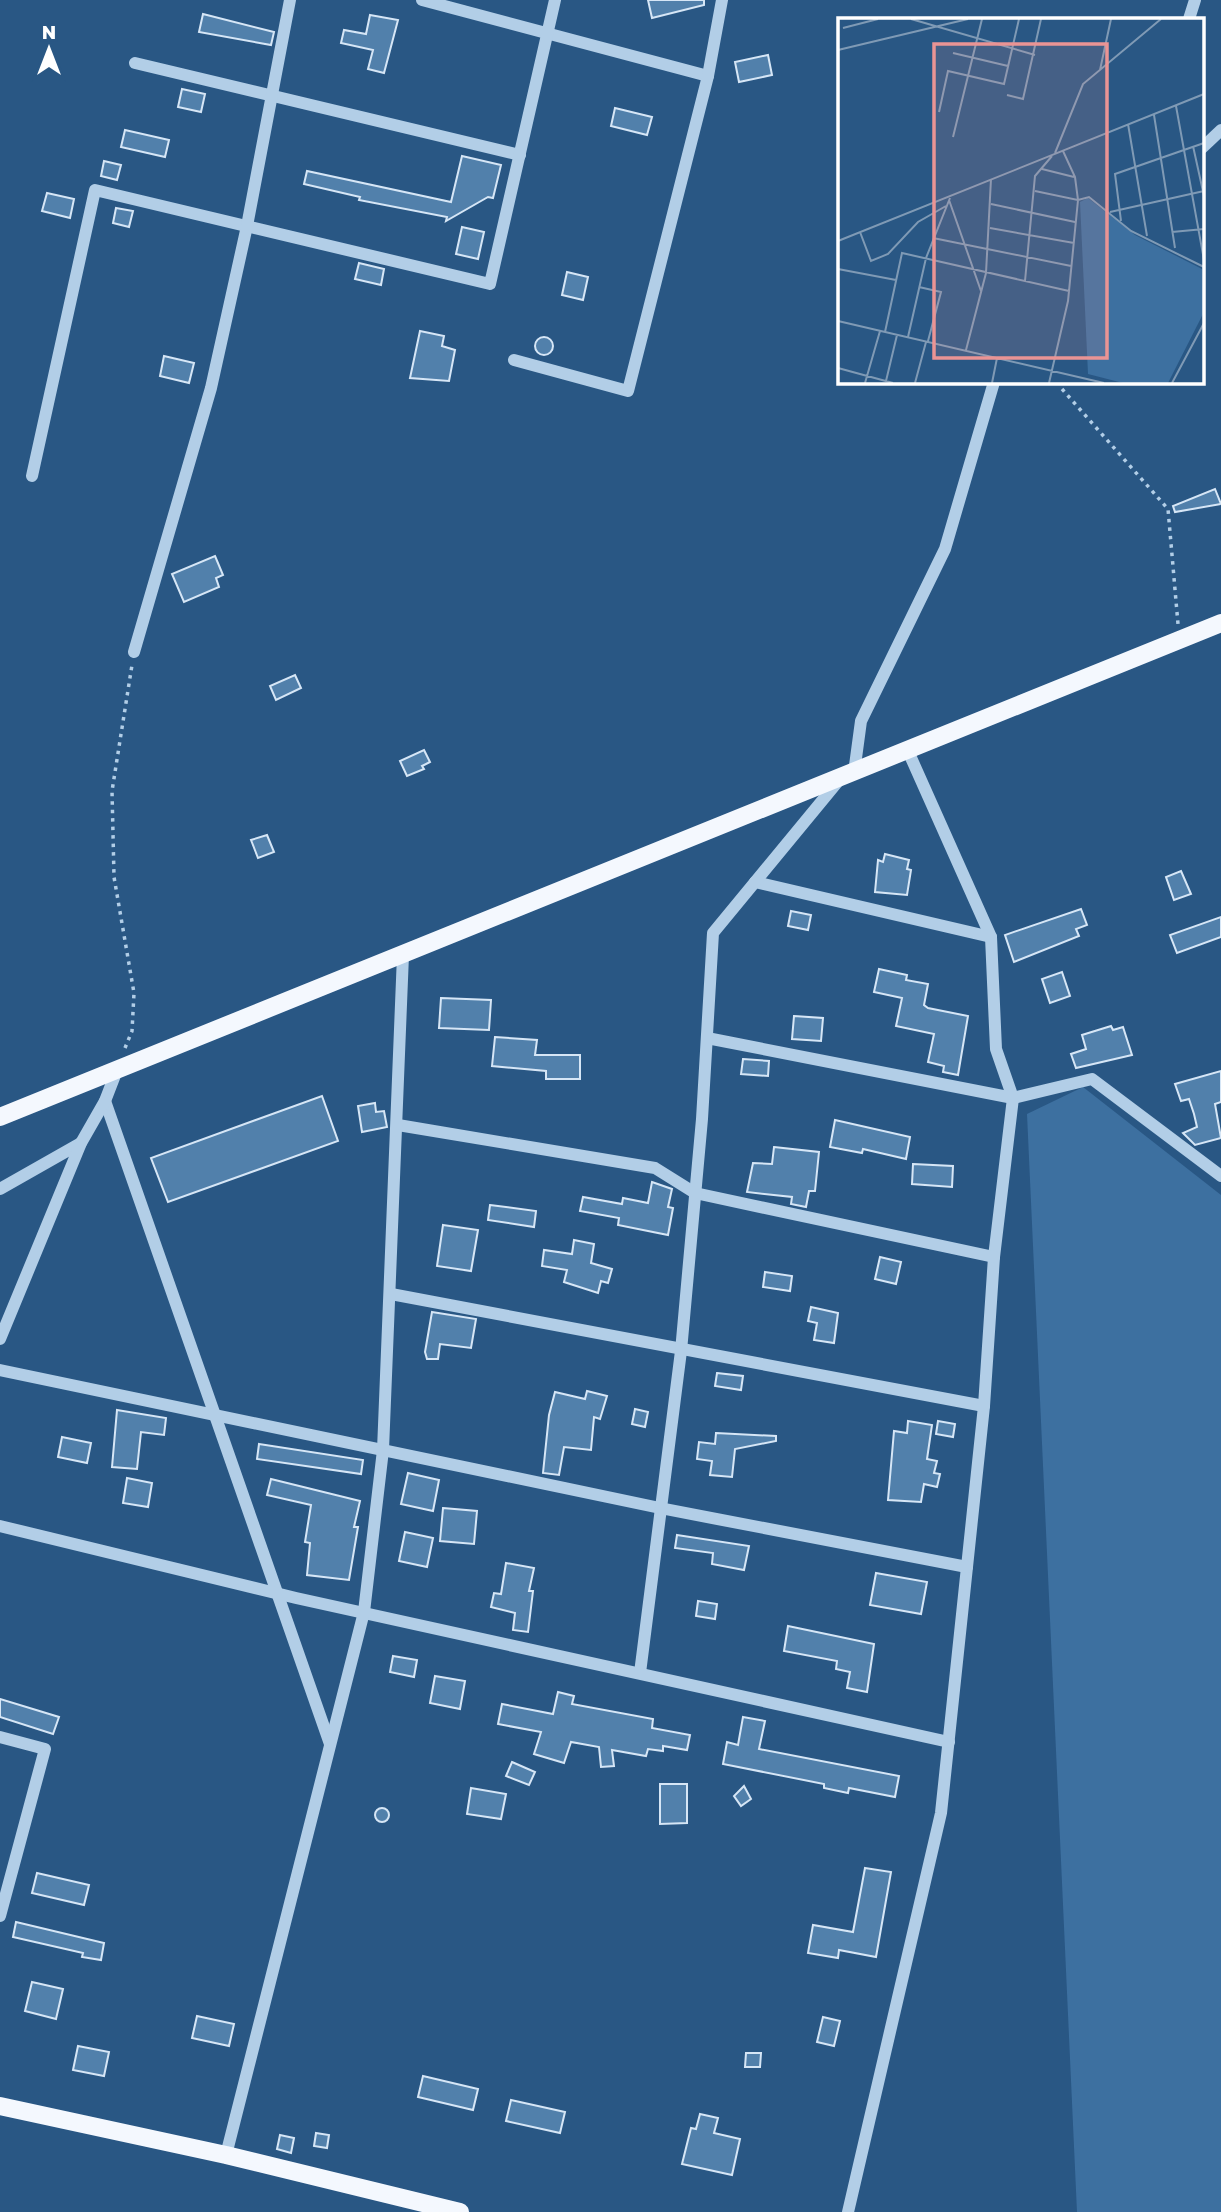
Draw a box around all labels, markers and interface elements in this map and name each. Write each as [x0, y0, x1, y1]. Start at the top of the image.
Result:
north arrow [14, 14, 84, 84]
inset map [838, 18, 1204, 383]
text: N [42, 20, 56, 43]

